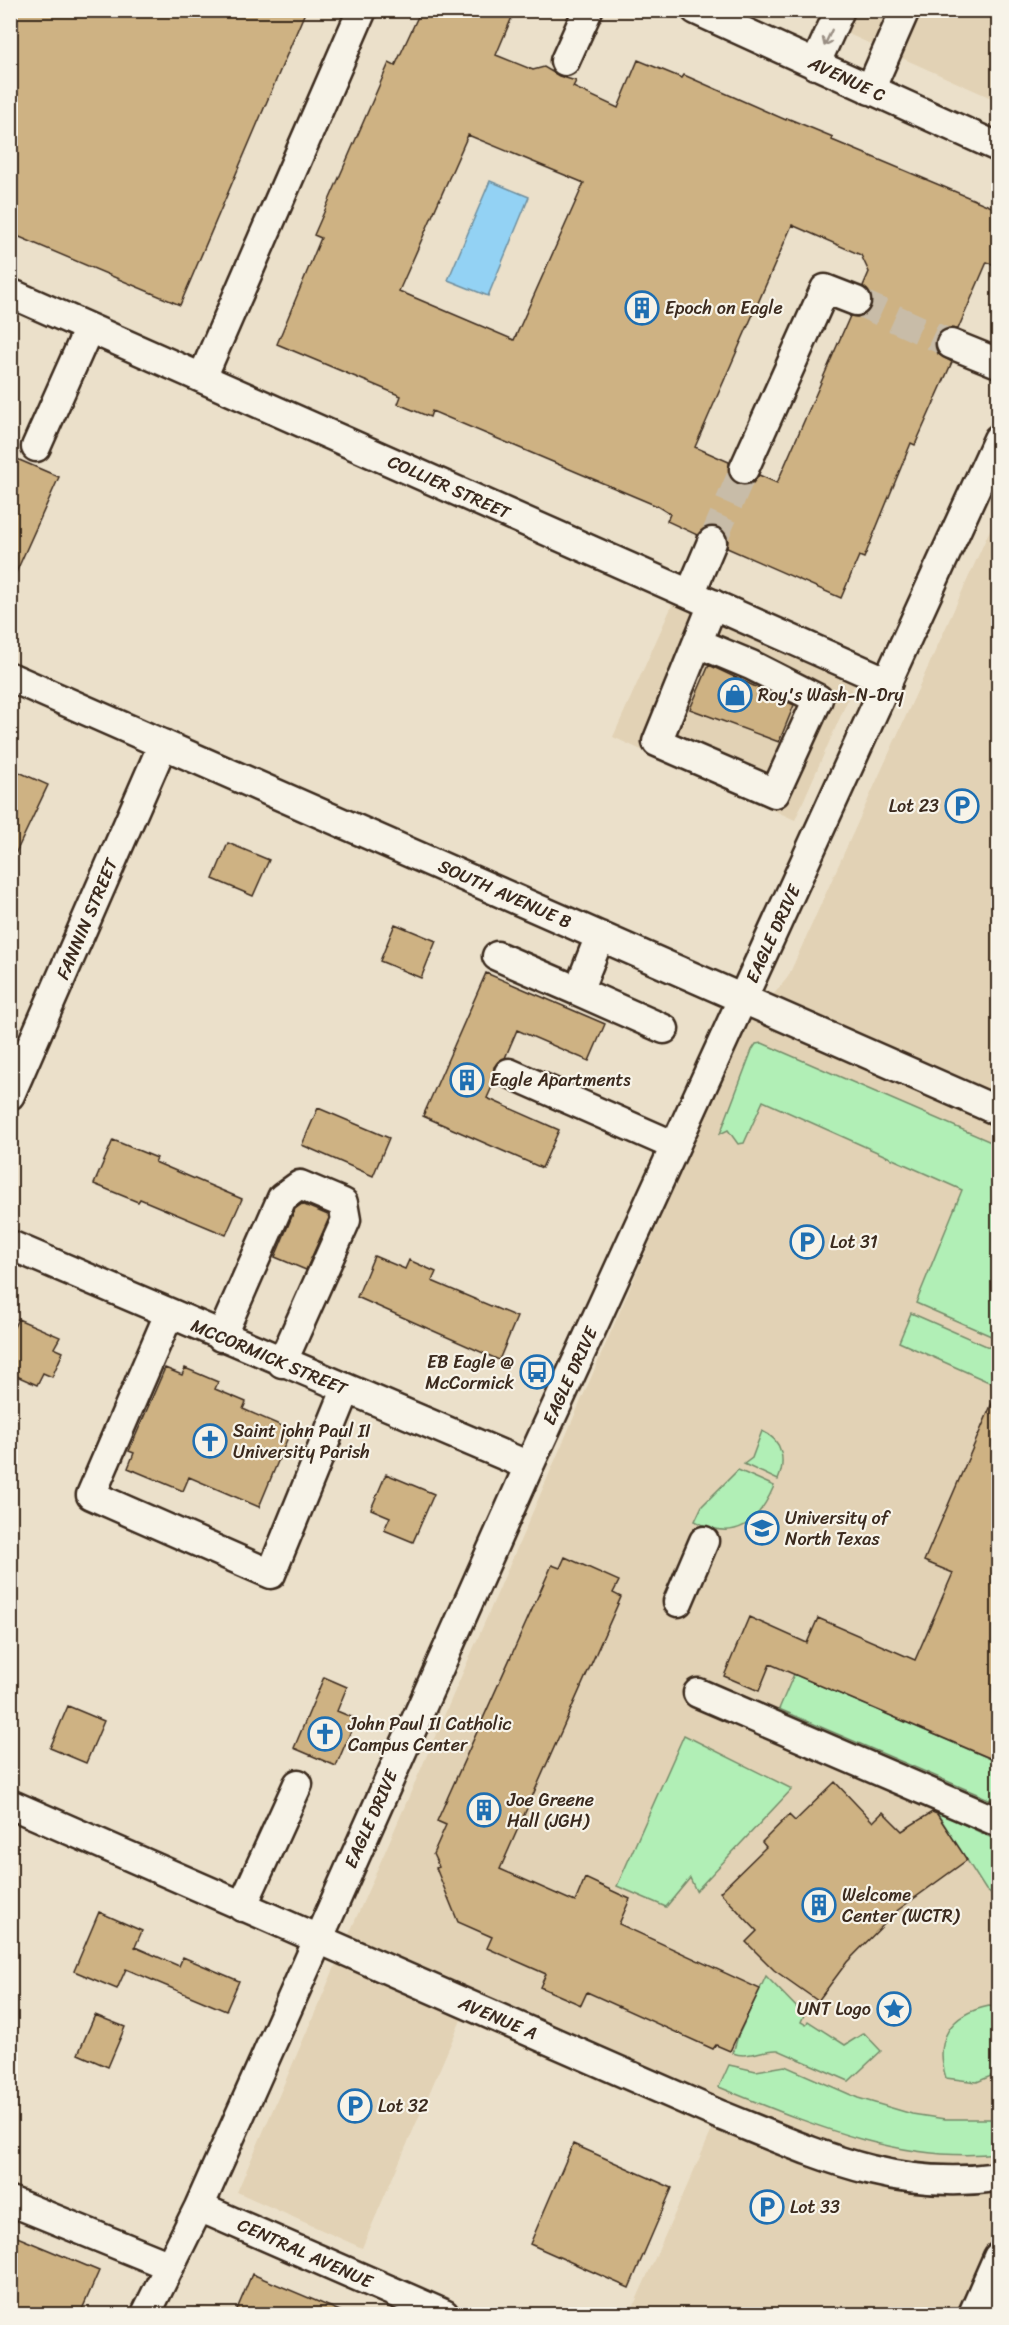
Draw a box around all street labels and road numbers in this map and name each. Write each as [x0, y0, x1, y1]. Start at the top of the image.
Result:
street label: AVENUE C [802, 47, 891, 111]
street label: COLLIER STREET [382, 446, 517, 529]
street label: SOUTH AVENUE B [433, 850, 577, 938]
street label: FANNIN STREET [47, 852, 127, 985]
street label: EAGLE DRIVE [736, 879, 810, 989]
street label: MCCORMICK STREET [186, 1310, 354, 1405]
street label: EAGLE DRIVE [533, 1321, 607, 1431]
street label: EAGLE DRIVE [335, 1763, 407, 1874]
street label: AVENUE A [453, 1987, 542, 2049]
street label: CENTRAL AVENUE [232, 2209, 379, 2298]

